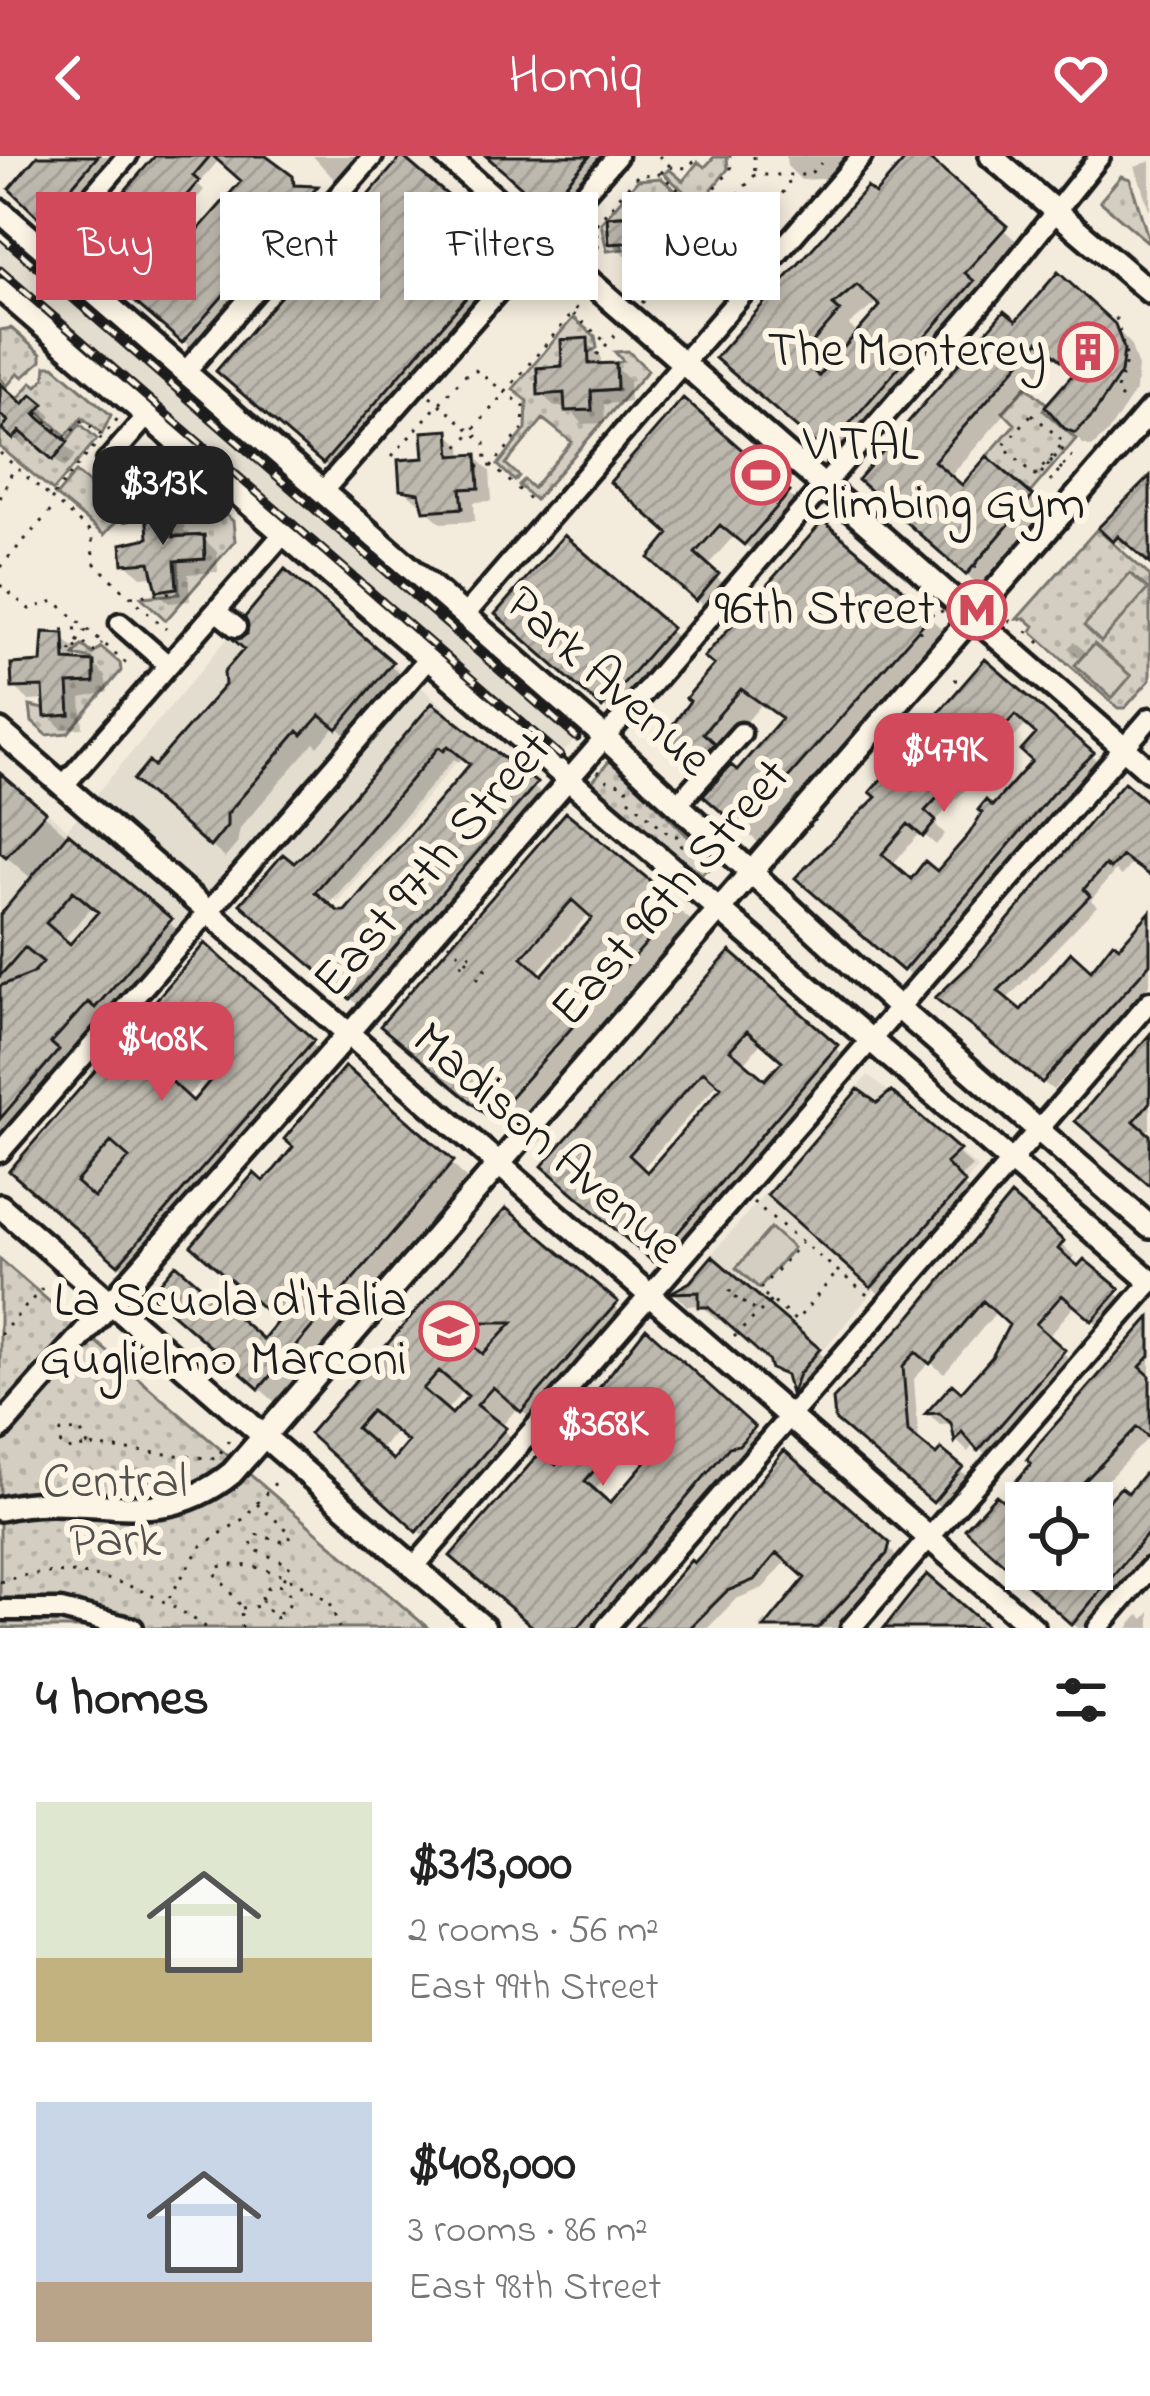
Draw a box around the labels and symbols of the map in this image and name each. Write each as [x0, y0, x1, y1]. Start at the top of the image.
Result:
place label: The Monterey [767, 315, 1046, 390]
building icon: The Monterey [1057, 321, 1119, 383]
place label: VITAL Climbing Gym [802, 409, 1085, 543]
sports icon: VITAL Climbing Gym [730, 444, 792, 506]
pin: $313K [79, 446, 247, 548]
street label: Park Avenue [486, 569, 728, 797]
place label: 96th Street [715, 573, 935, 648]
metro station icon: 96th Street [946, 579, 1008, 641]
pin: $479K [860, 713, 1028, 815]
street label: East 97th Street [296, 716, 572, 1016]
street label: East 96th Street [534, 743, 810, 1045]
pin: $408K [78, 1002, 246, 1104]
street label: Madison Avenue [393, 1005, 699, 1285]
place label: La Scuola d'Italia Guglielmo Marconi [39, 1265, 407, 1399]
school or university icon: La Scuola d'Italia Guglielmo Marconi [418, 1300, 480, 1362]
pin: $368K [519, 1387, 687, 1489]
park label: Central Park [42, 1446, 188, 1580]

